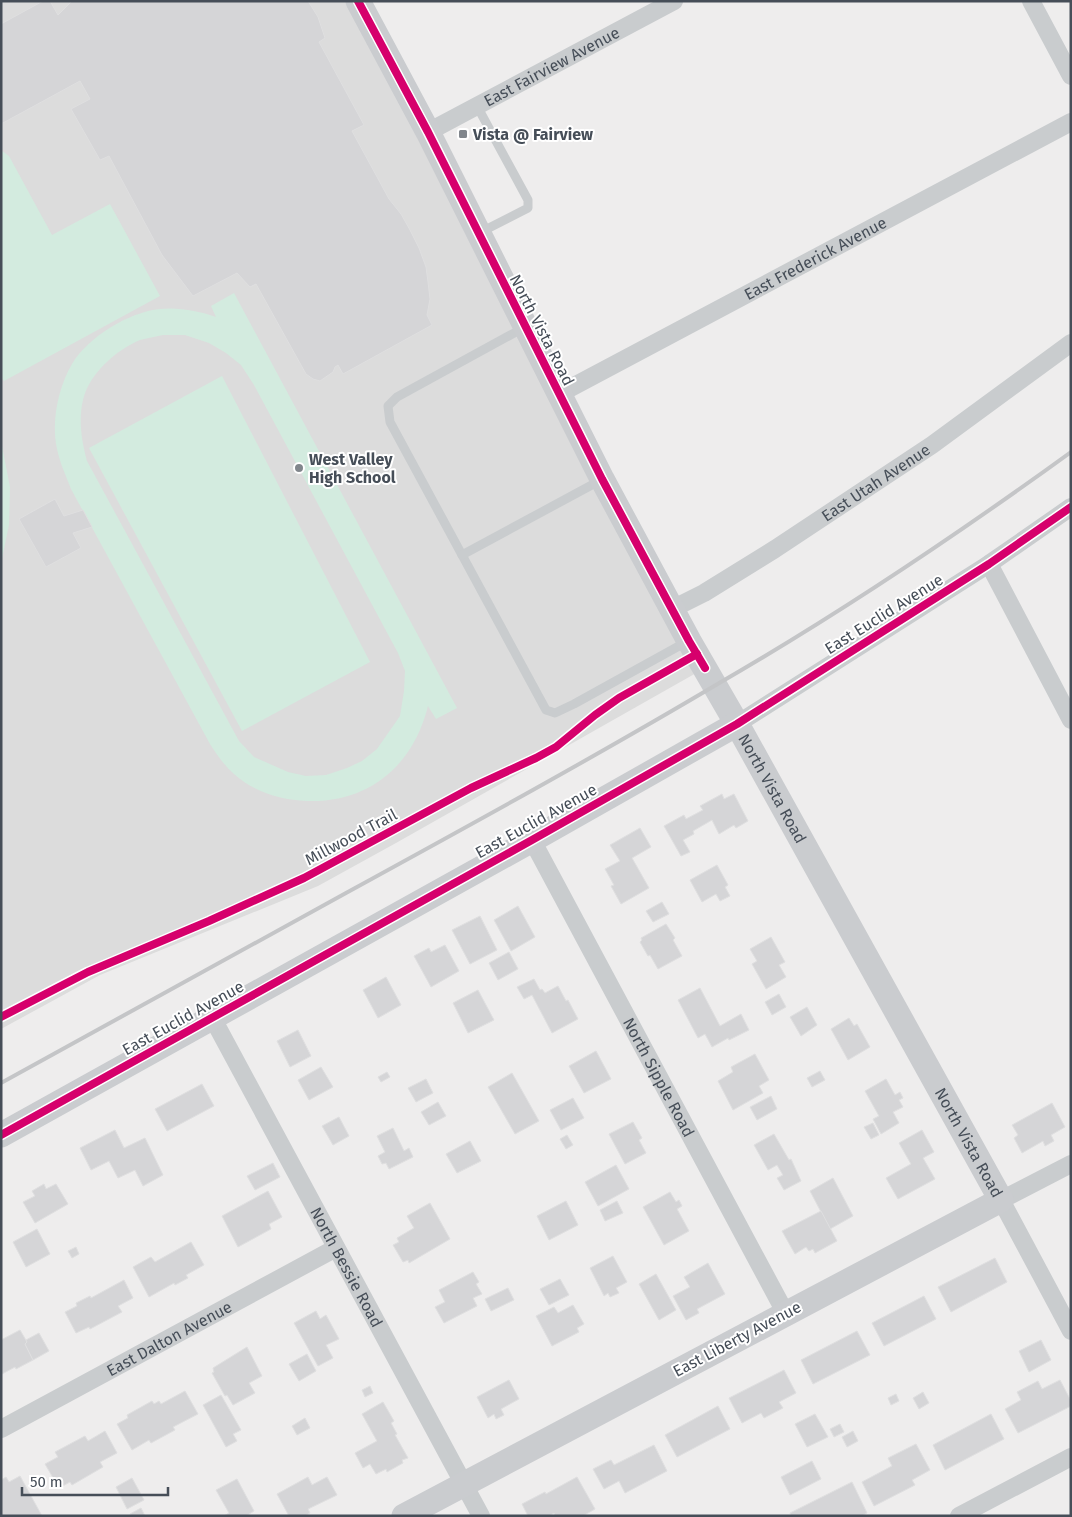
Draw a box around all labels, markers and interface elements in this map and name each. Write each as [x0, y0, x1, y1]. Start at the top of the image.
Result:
street label: East Fairview Avenue [481, 22, 623, 110]
place label: Vista @ Fairview [472, 125, 593, 144]
marker: Vista @ Fairview [457, 128, 469, 140]
street label: East Frederick Avenue [741, 212, 890, 304]
street label: North Vista Road [506, 271, 578, 389]
street label: East Utah Avenue [818, 440, 933, 525]
place label: West Valley High School [309, 450, 396, 487]
marker: West Valley High School [293, 462, 305, 474]
street label: East Euclid Avenue [821, 570, 947, 658]
street label: North Vista Road [735, 730, 811, 846]
street label: East Euclid Avenue [472, 780, 600, 862]
street label: Millwood Trail [302, 805, 401, 869]
street label: East Euclid Avenue [119, 977, 247, 1059]
street label: North Sipple Road [619, 1014, 699, 1140]
street label: North Vista Road [931, 1084, 1007, 1201]
street label: North Bessie Road [307, 1204, 387, 1330]
street label: East Dalton Avenue [103, 1297, 235, 1380]
street label: East Liberty Avenue [670, 1297, 804, 1381]
scale bar [22, 1464, 169, 1496]
text: 50 m [30, 1473, 63, 1491]

